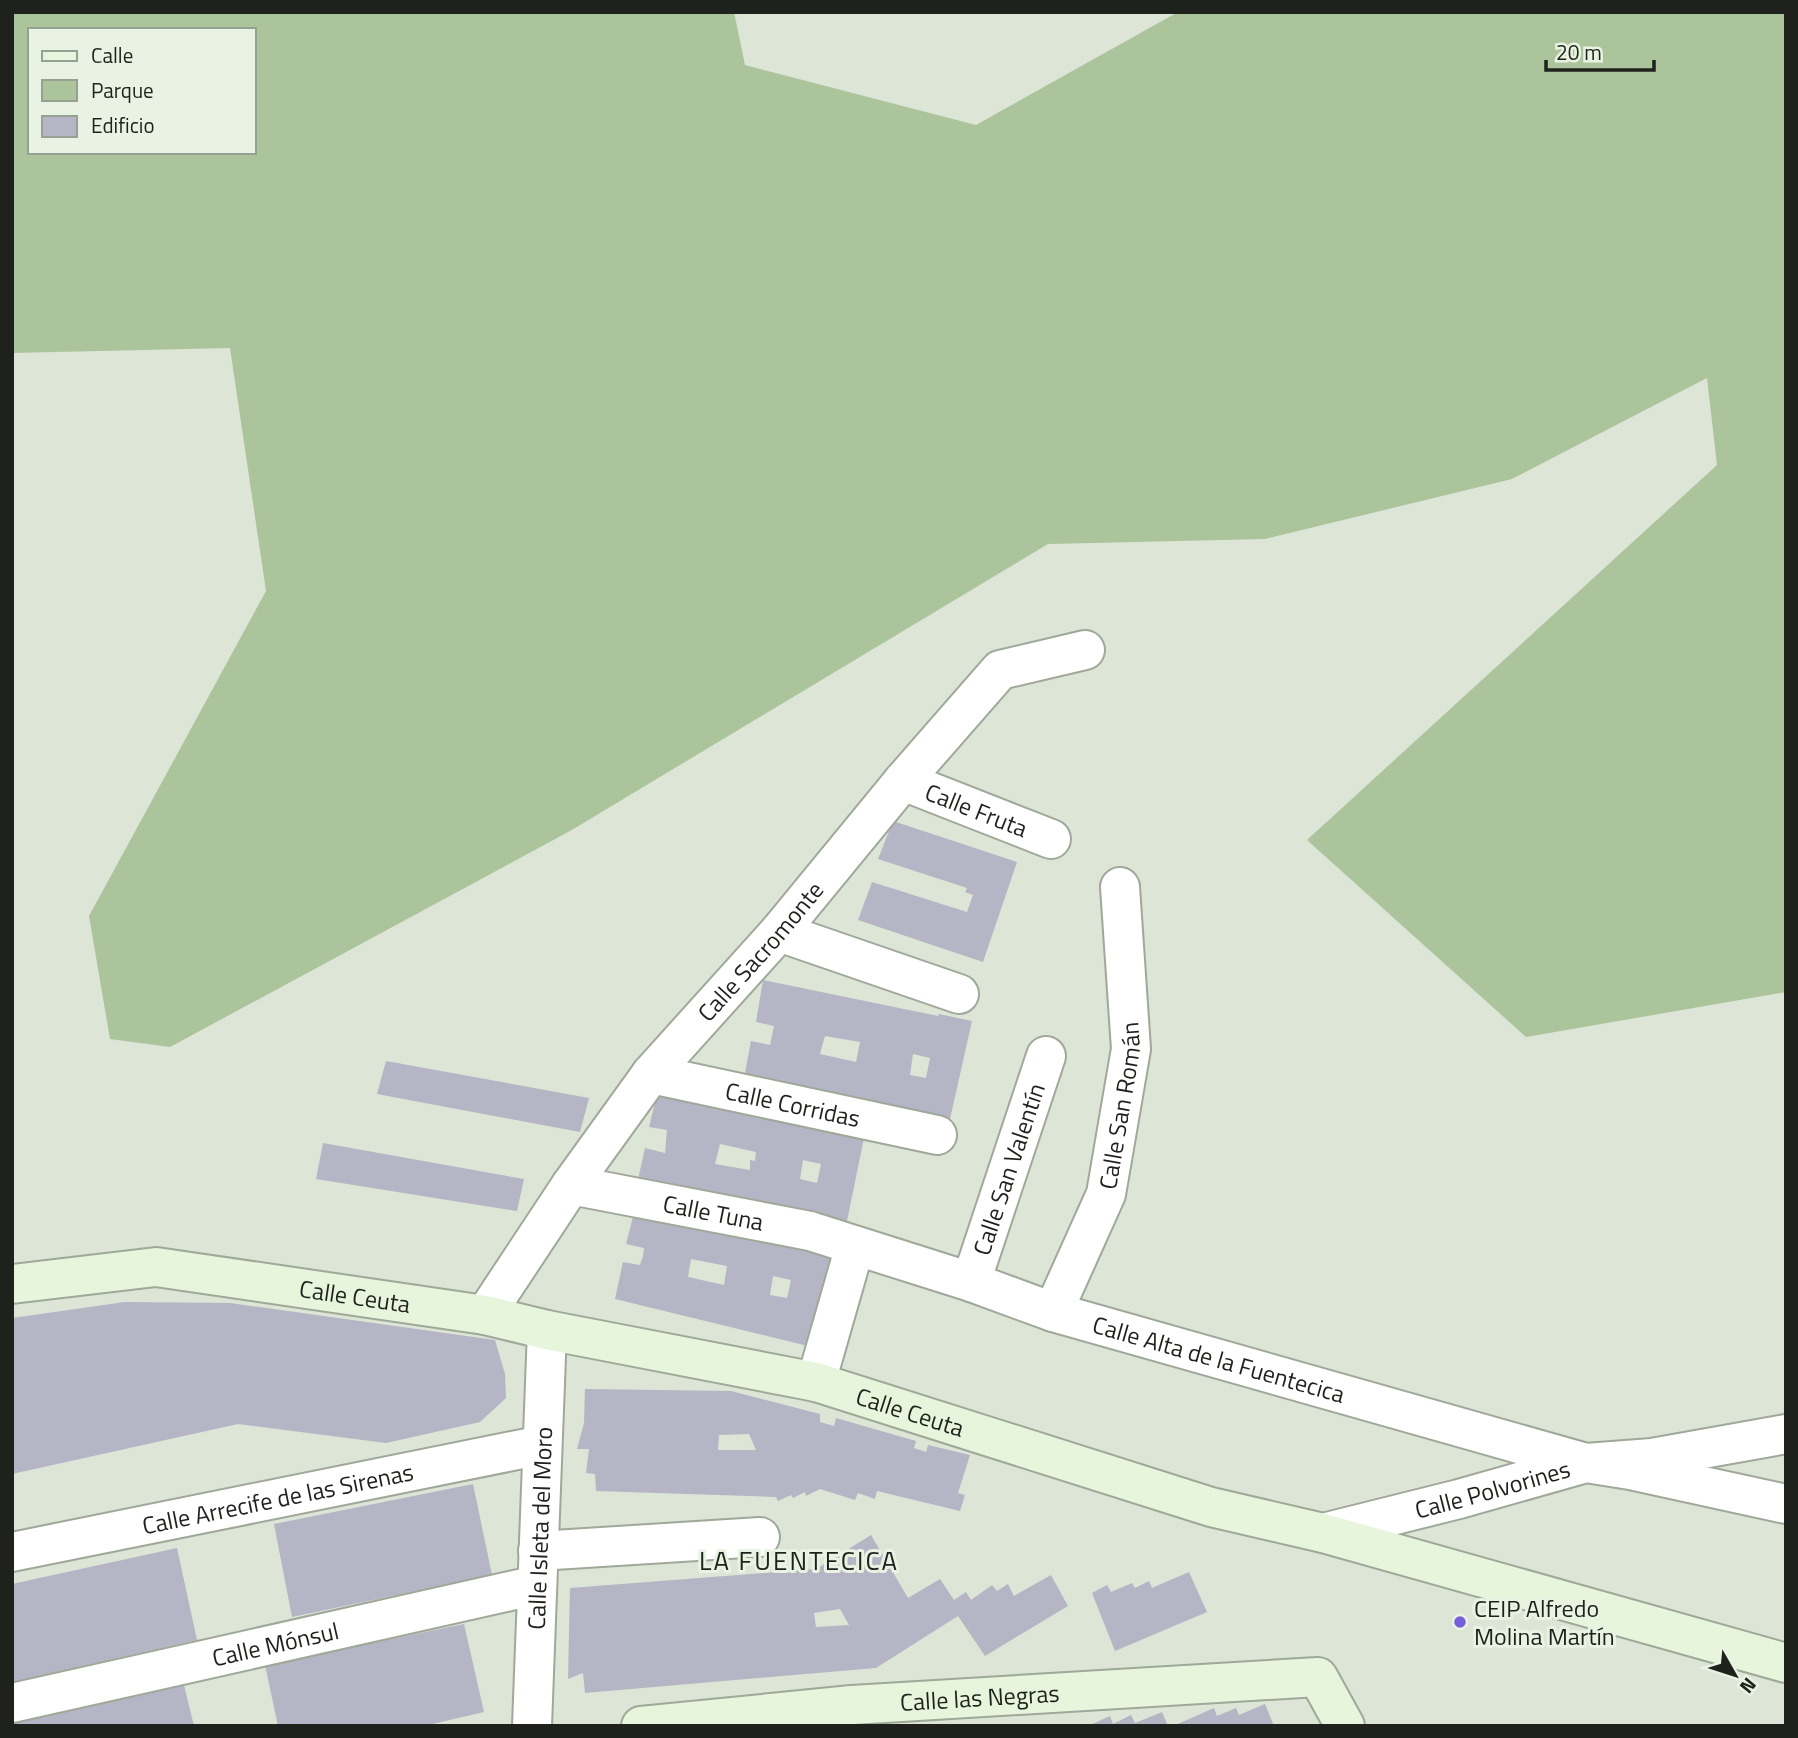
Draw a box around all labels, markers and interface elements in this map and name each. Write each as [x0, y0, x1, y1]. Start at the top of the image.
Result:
legend [28, 28, 256, 154]
scale bar [1546, 28, 1654, 72]
text: 20 m [1556, 36, 1602, 68]
text: Calle [91, 39, 133, 71]
text: Parque [91, 74, 154, 106]
text: Edificio [91, 109, 155, 141]
street label: Calle Fruta [920, 773, 1033, 846]
street label: Calle Sacromonte [689, 873, 832, 1029]
street label: Calle San Román [1089, 1021, 1149, 1192]
street label: Calle Corridas [722, 1072, 864, 1136]
street label: Calle San Valentín [963, 1078, 1054, 1260]
street label: Calle Tuna [660, 1185, 767, 1240]
street label: Calle Ceuta [297, 1270, 413, 1322]
street label: Calle Alta de la Fuentecica [1088, 1306, 1349, 1412]
street label: Calle Ceuta [851, 1378, 969, 1446]
street label: Calle Isleta del Moro [518, 1426, 561, 1630]
street label: Calle Polvorines [1411, 1450, 1574, 1527]
street label: Calle Arrecife de las Sirenas [139, 1453, 416, 1543]
district label: LA FUENTECICA [699, 1541, 899, 1580]
place label: CEIP Alfredo Molina Martín [1474, 1590, 1615, 1654]
street label: Calle Mónsul [209, 1612, 342, 1675]
marker: CEIP Alfredo Molina Martín [1452, 1614, 1468, 1630]
north arrow [1700, 1640, 1770, 1710]
text: N [1733, 1672, 1764, 1700]
street label: Calle las Negras [899, 1675, 1061, 1720]

